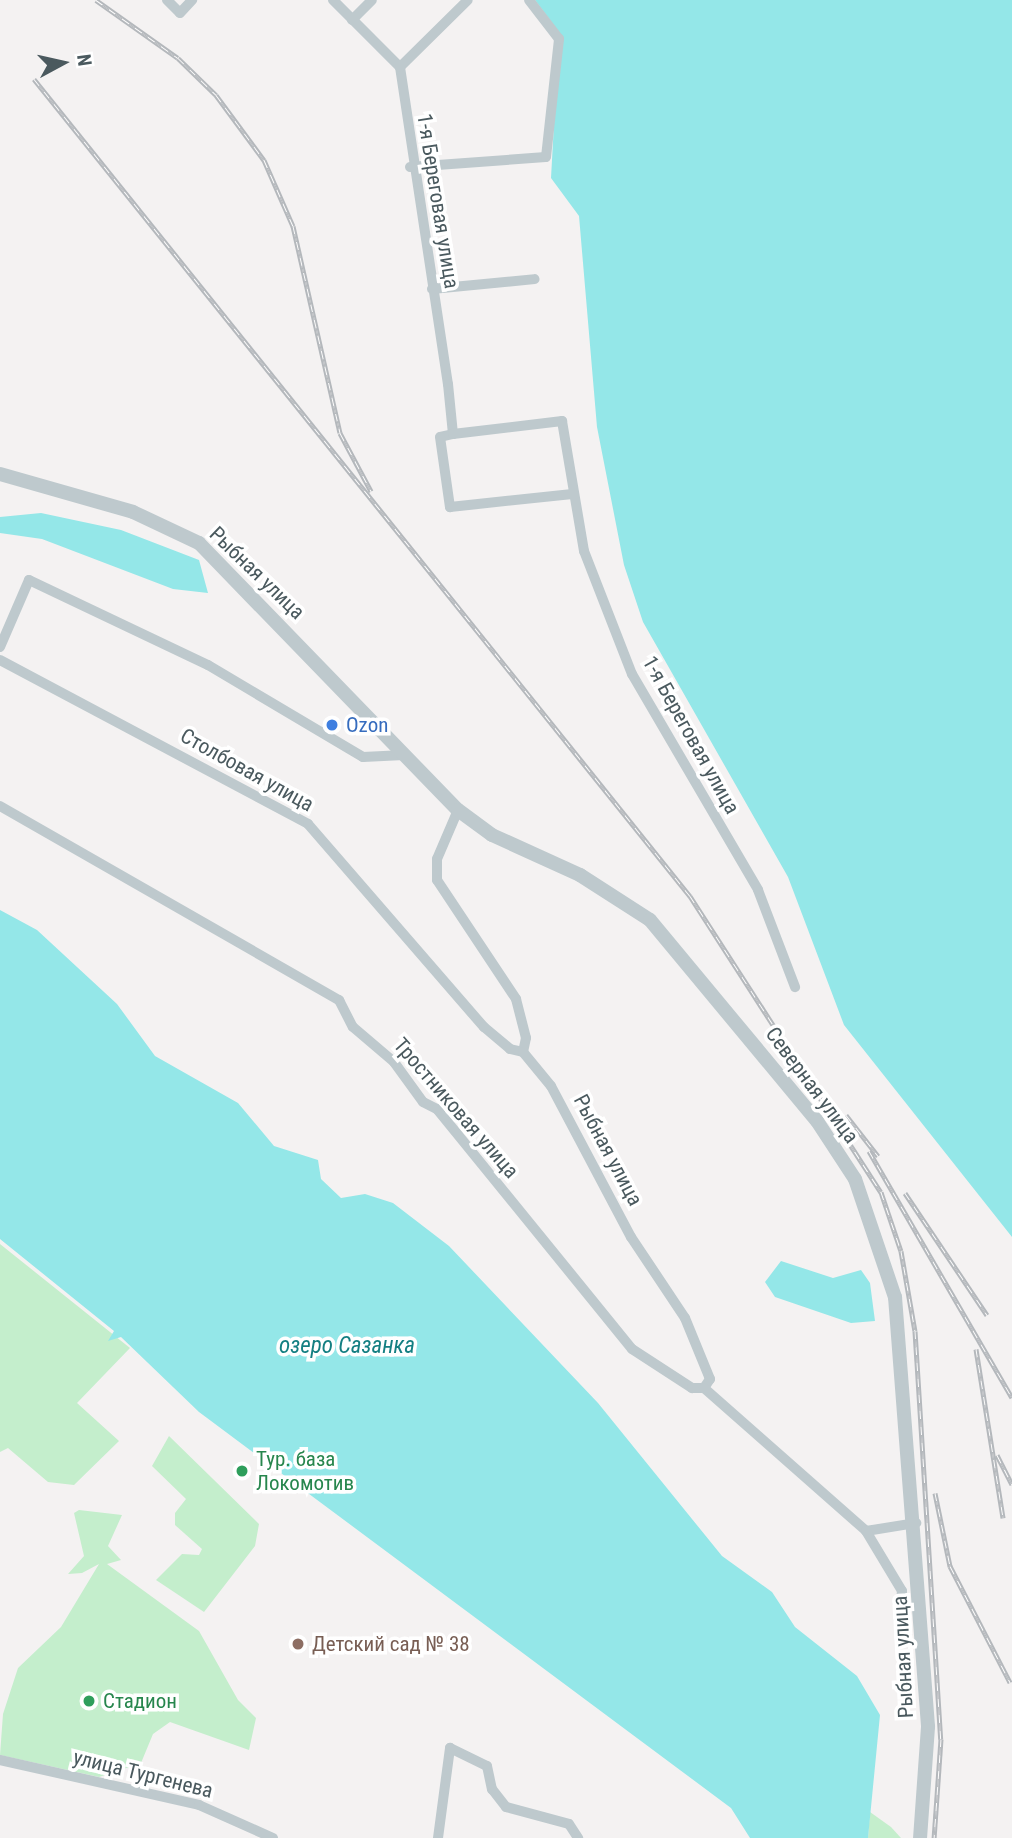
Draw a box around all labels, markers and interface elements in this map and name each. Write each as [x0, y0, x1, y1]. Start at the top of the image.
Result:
north arrow [28, 28, 98, 98]
text: N [72, 53, 96, 67]
street label: 1-я Береговая улица [412, 112, 464, 290]
street label: Рыбная улица [204, 521, 310, 625]
street label: 1-я Береговая улица [637, 652, 745, 818]
place label: Ozon [346, 712, 388, 738]
marker: Ozon [324, 717, 340, 733]
street label: Столбовая улица [176, 723, 318, 817]
street label: Северная улица [760, 1022, 864, 1148]
street label: Тростниковая улица [388, 1033, 524, 1183]
street label: Рыбная улица [568, 1090, 648, 1210]
water label: озеро Сазанка [279, 1332, 415, 1360]
place label: Тур. база Локомотив [256, 1446, 354, 1496]
marker: Тур. база Локомотив [234, 1463, 250, 1479]
street label: Рыбная улица [887, 1595, 919, 1719]
place label: Детский сад № 38 [312, 1631, 470, 1657]
marker: Детский сад № 38 [290, 1636, 306, 1652]
place label: Стадион [103, 1688, 177, 1714]
marker: Стадион [81, 1693, 97, 1709]
street label: улица Тургенева [70, 1744, 216, 1804]

